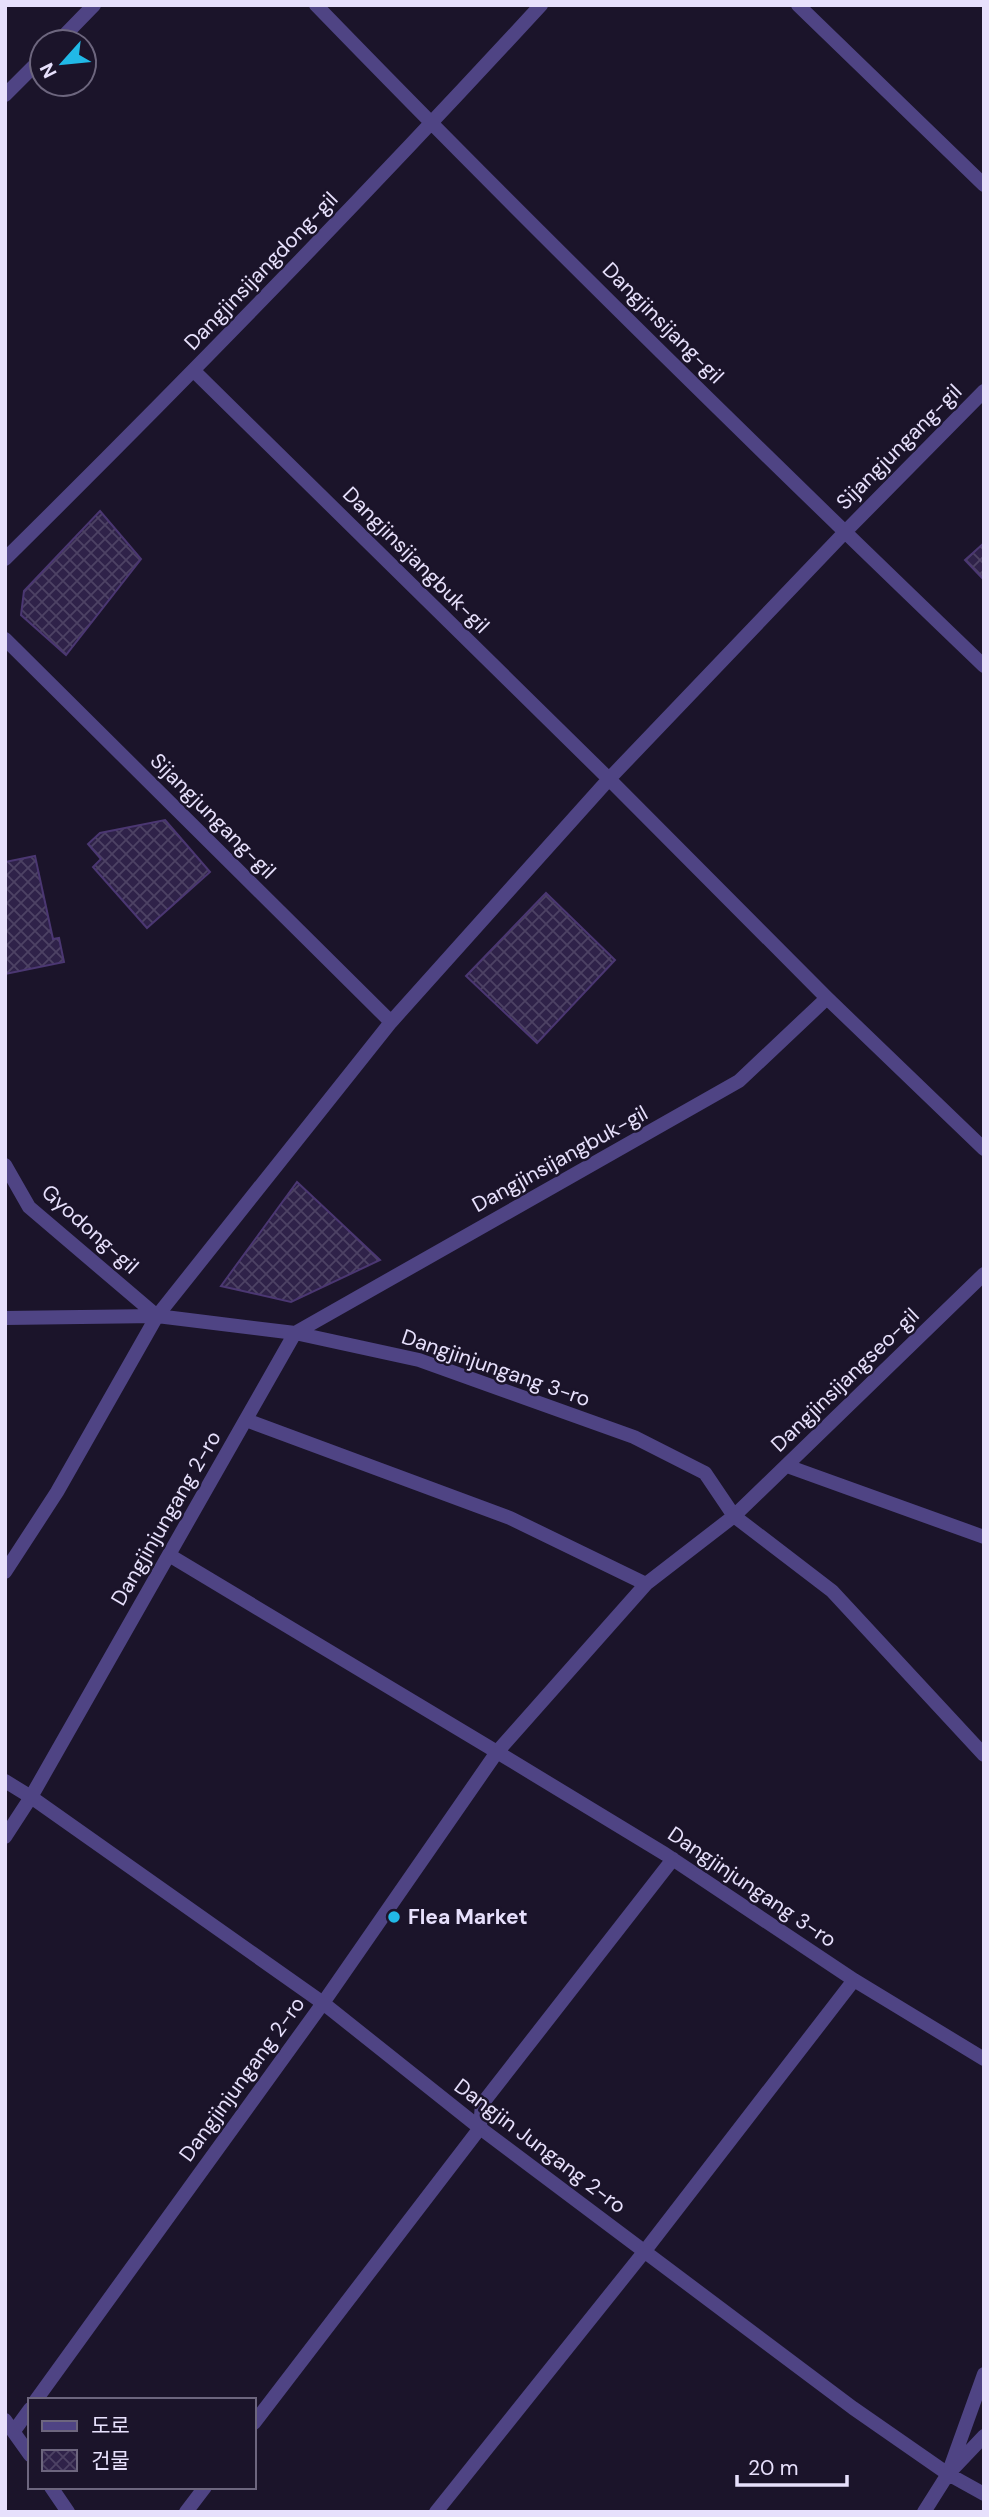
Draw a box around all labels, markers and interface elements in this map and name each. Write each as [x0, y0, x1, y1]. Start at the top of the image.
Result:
north arrow [28, 28, 98, 98]
text: N [34, 59, 63, 82]
street label: Dangjinsijangdong-gil [178, 186, 344, 356]
street label: Dangjinsijang-gil [596, 256, 730, 390]
street label: Sijangjungang-gil [830, 378, 968, 516]
street label: Dangjinsijangbuk-gil [337, 481, 495, 639]
street label: Sijangjungang-gil [144, 747, 282, 885]
street label: Dangjinsijangbuk-gil [467, 1099, 653, 1219]
street label: Gyodong-gil [36, 1178, 144, 1280]
street label: Dangjinsijangseo-gil [765, 1302, 925, 1458]
street label: Dangjinjungang 3-ro [398, 1323, 594, 1413]
street label: Dangjinjungang 2-ro [105, 1426, 227, 1610]
street label: Dangjinjungang 3-ro [662, 1820, 842, 1954]
place label: Flea Market [408, 1903, 528, 1931]
marker: Flea Market [386, 1909, 402, 1925]
street label: Dangjinjungang 2-ro [173, 1991, 311, 2167]
street label: Dangjin Jungang 2-ro [448, 2072, 632, 2220]
legend [28, 2398, 256, 2489]
text: 도로 [91, 2412, 130, 2440]
scale bar [737, 2444, 847, 2488]
text: 건물 [91, 2447, 130, 2475]
text: 20 m [748, 2454, 799, 2482]

